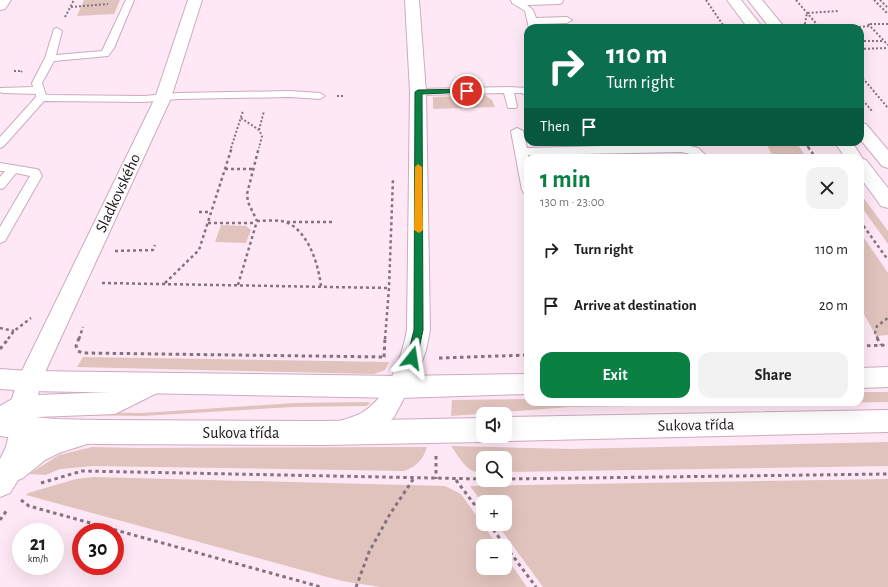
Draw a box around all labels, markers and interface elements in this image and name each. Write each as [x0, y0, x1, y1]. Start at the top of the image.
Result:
icon: right [540, 40, 592, 92]
text: 110 m [606, 41, 668, 69]
pin [450, 74, 484, 108]
text: Turn right [606, 74, 675, 92]
icon: arrive [456, 80, 478, 102]
icon: arrive [578, 116, 600, 138]
text: Then [540, 119, 570, 134]
street label: Sladkovského [93, 151, 143, 235]
button: close [806, 167, 848, 209]
text: 1 min [540, 168, 591, 192]
text: 130 m · 23:00 [540, 196, 604, 209]
icon: right [540, 239, 562, 261]
text: Turn right [574, 242, 633, 257]
text: 110 m [815, 242, 848, 257]
icon: arrive [540, 295, 562, 317]
text: Arrive at destination [574, 298, 697, 313]
text: 20 m [819, 298, 848, 313]
position arrow [391, 337, 433, 379]
button: Exit [540, 352, 690, 398]
button: Share [698, 352, 848, 398]
map controls [476, 407, 512, 575]
button: sound [476, 407, 512, 443]
street label: Sukova třída [657, 416, 735, 434]
street label: Sukova třída [203, 425, 279, 441]
button: search [476, 451, 512, 487]
button: + [476, 495, 512, 531]
speed limit sign: 30 [72, 523, 124, 575]
text: 21 [30, 534, 46, 554]
button: − [476, 539, 512, 575]
text: km/h [28, 554, 48, 564]

